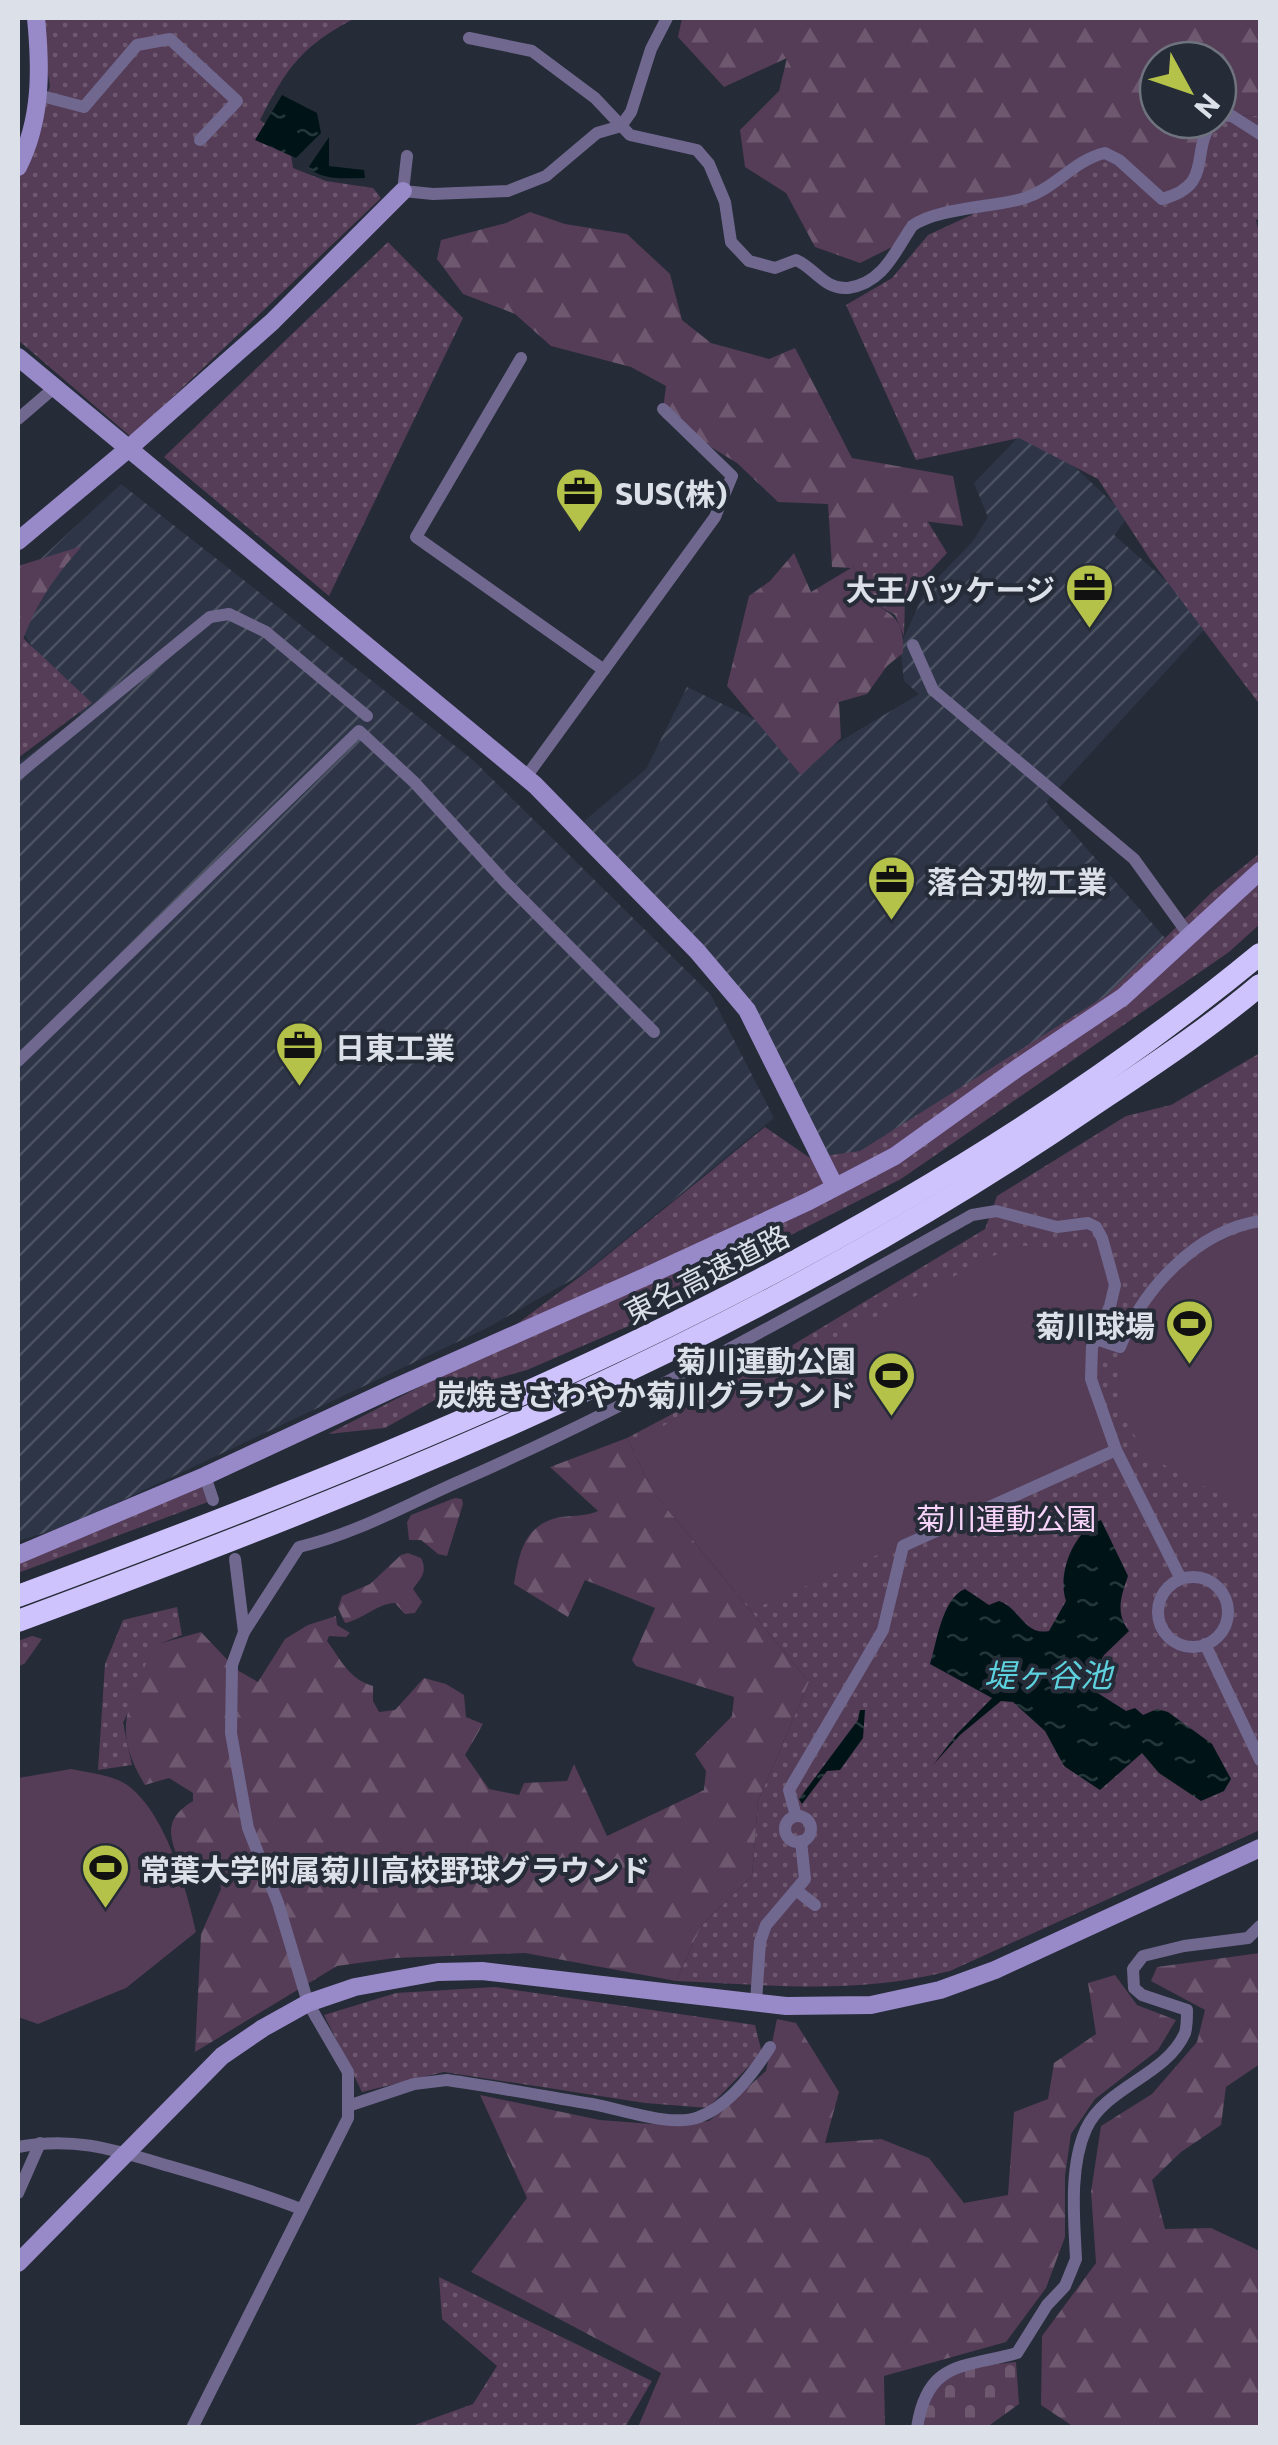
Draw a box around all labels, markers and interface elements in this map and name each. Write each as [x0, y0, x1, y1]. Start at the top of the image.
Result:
north arrow [1138, 40, 1238, 140]
text: N [1188, 88, 1228, 126]
office icon: SUS(株) [554, 466, 606, 534]
place label: SUS(株) [615, 474, 728, 511]
office icon: 大王パッケージ [1064, 562, 1116, 630]
place label: 大王パッケージ [846, 570, 1055, 607]
office icon: 落合刃物工業 [866, 854, 918, 922]
place label: 落合刃物工業 [927, 862, 1107, 899]
office icon: 日東工業 [274, 1020, 326, 1088]
place label: 日東工業 [335, 1028, 455, 1065]
street label: 東名高速道路 [617, 1216, 795, 1330]
sports icon: 菊川球場 [1164, 1298, 1216, 1366]
place label: 菊川球場 [1035, 1306, 1155, 1343]
place label: 菊川運動公園 炭焼きさわやか菊川グラウンド [436, 1341, 856, 1412]
sports icon: 菊川運動公園 炭焼きさわやか菊川グラウンド [865, 1350, 917, 1418]
park label: 菊川運動公園 [916, 1499, 1096, 1536]
water label: 堤ヶ谷池 [984, 1654, 1115, 1694]
sports icon: 常葉大学附属菊川高校野球グラウンド [79, 1842, 131, 1910]
place label: 常葉大学附属菊川高校野球グラウンド [140, 1850, 650, 1887]

